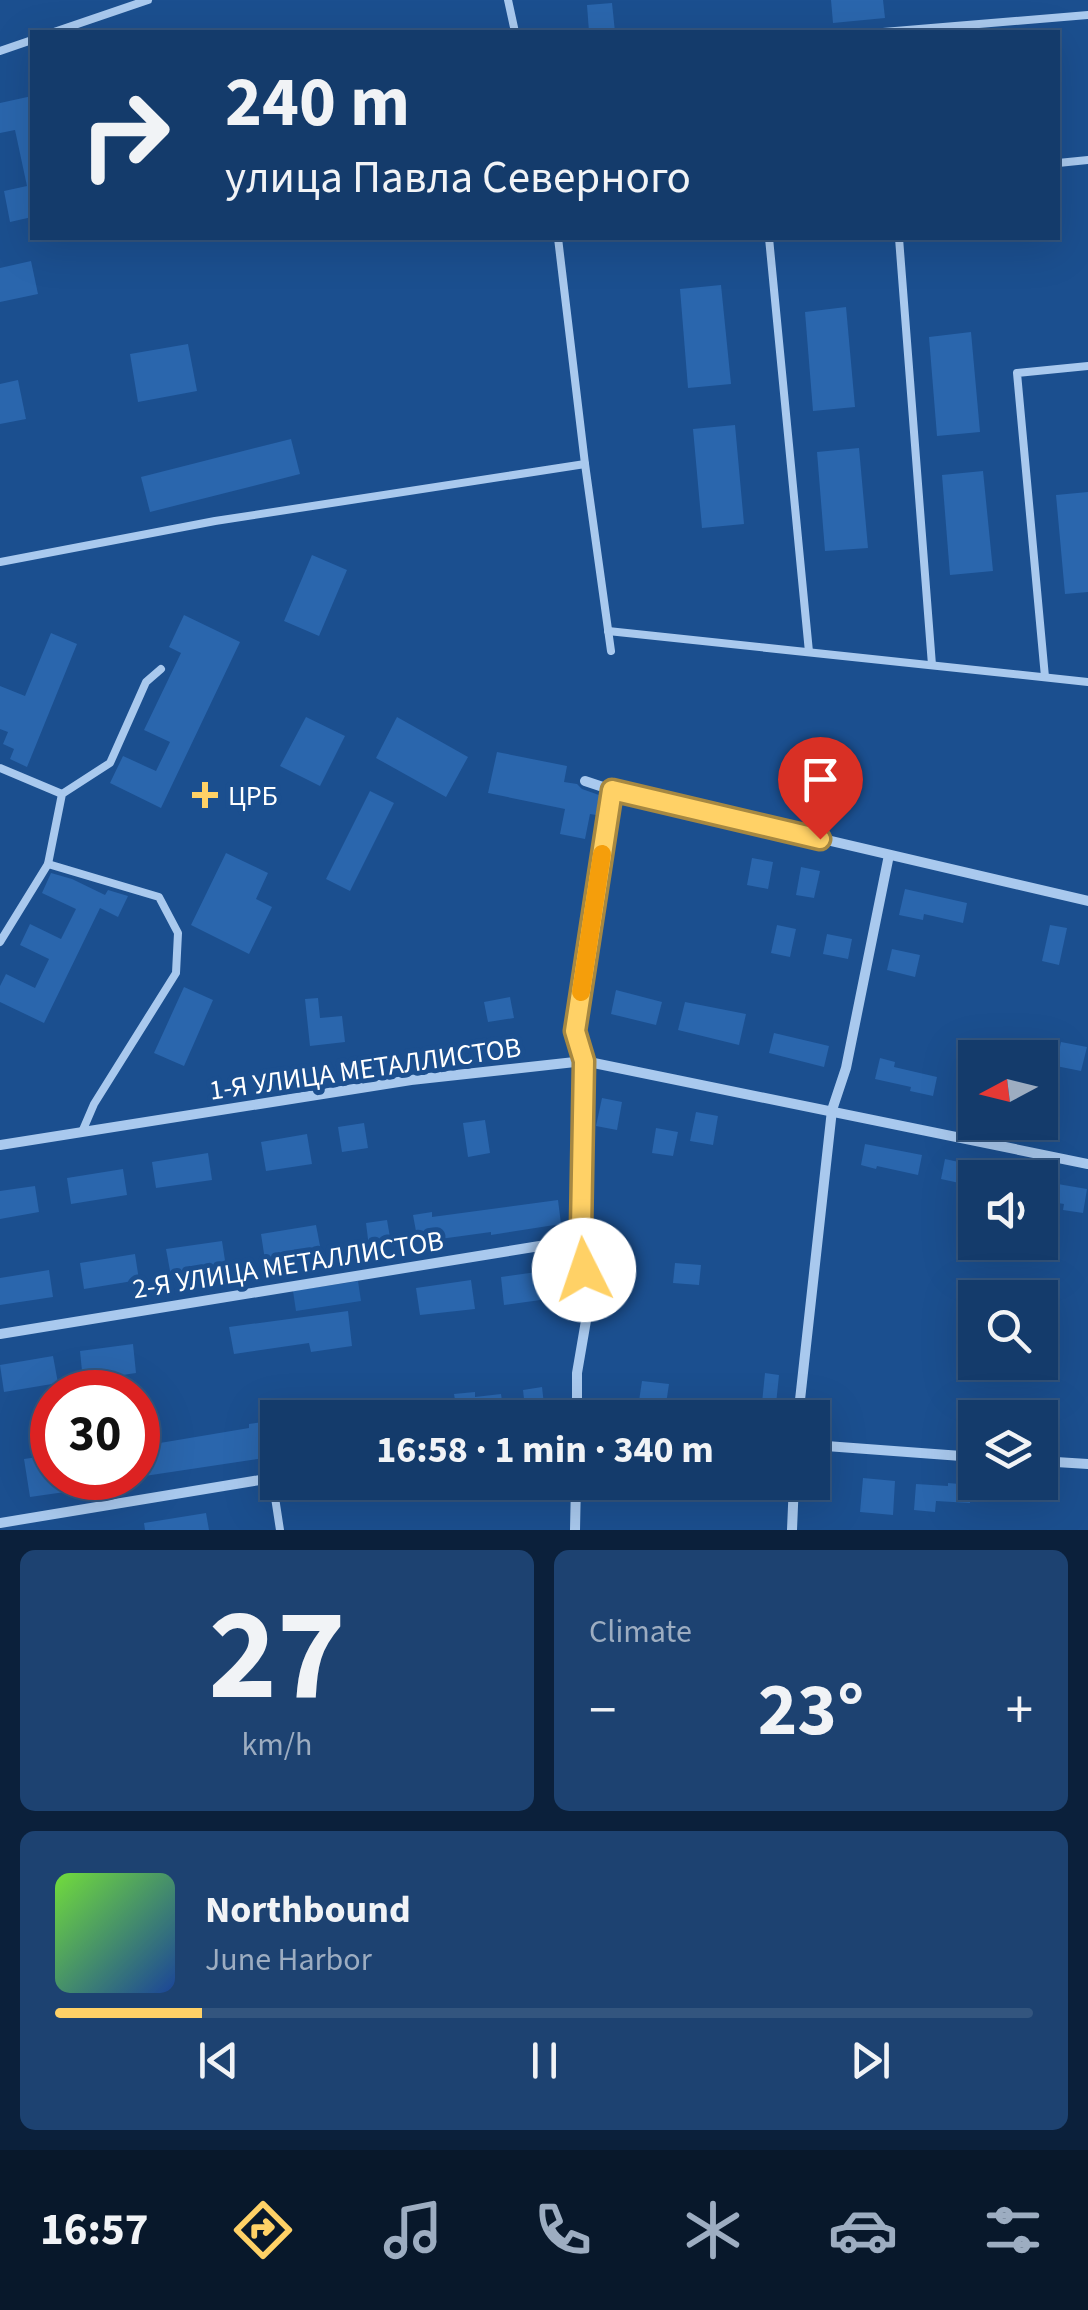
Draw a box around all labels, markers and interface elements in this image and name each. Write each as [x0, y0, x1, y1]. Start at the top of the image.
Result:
text: 240 m [225, 53, 410, 153]
icon: right [60, 70, 190, 200]
text: улица Павла Северного [225, 146, 691, 210]
pin [778, 737, 863, 840]
icon: arrive [793, 752, 848, 807]
place label: ЦРБ [228, 776, 278, 816]
marker: ЦРБ [192, 782, 218, 808]
street label: 1-Я УЛИЦА МЕТАЛЛИСТОВ [207, 1027, 524, 1111]
north arrow [958, 1040, 1058, 1140]
map controls [958, 1040, 1058, 1500]
button: sound [958, 1160, 1058, 1260]
position arrow [532, 1218, 636, 1322]
street label: 2-Я УЛИЦА МЕТАЛЛИСТОВ [130, 1221, 447, 1309]
button: search [958, 1280, 1058, 1380]
speed limit sign: 30 [30, 1370, 160, 1500]
button: layers [958, 1400, 1058, 1500]
text: 16:58 · 1 min · 340 m [376, 1423, 714, 1477]
text: 27 [208, 1564, 346, 1749]
text: Climate [589, 1609, 692, 1655]
text: 23° [758, 1657, 864, 1764]
text: − [589, 1672, 616, 1750]
text: + [1006, 1672, 1033, 1750]
text: km/h [242, 1722, 312, 1768]
text: Northbound [205, 1883, 411, 1937]
text: June Harbor [205, 1937, 372, 1983]
icon: previous [191, 2033, 246, 2088]
icon: pause [517, 2033, 572, 2088]
icon: next [843, 2033, 898, 2088]
icon: directions [228, 2195, 298, 2265]
icon: music [378, 2195, 448, 2265]
icon: phone [528, 2195, 598, 2265]
icon: climate [678, 2195, 748, 2265]
icon: car [828, 2195, 898, 2265]
icon: filters [978, 2195, 1048, 2265]
text: 16:57 [40, 2198, 149, 2262]

